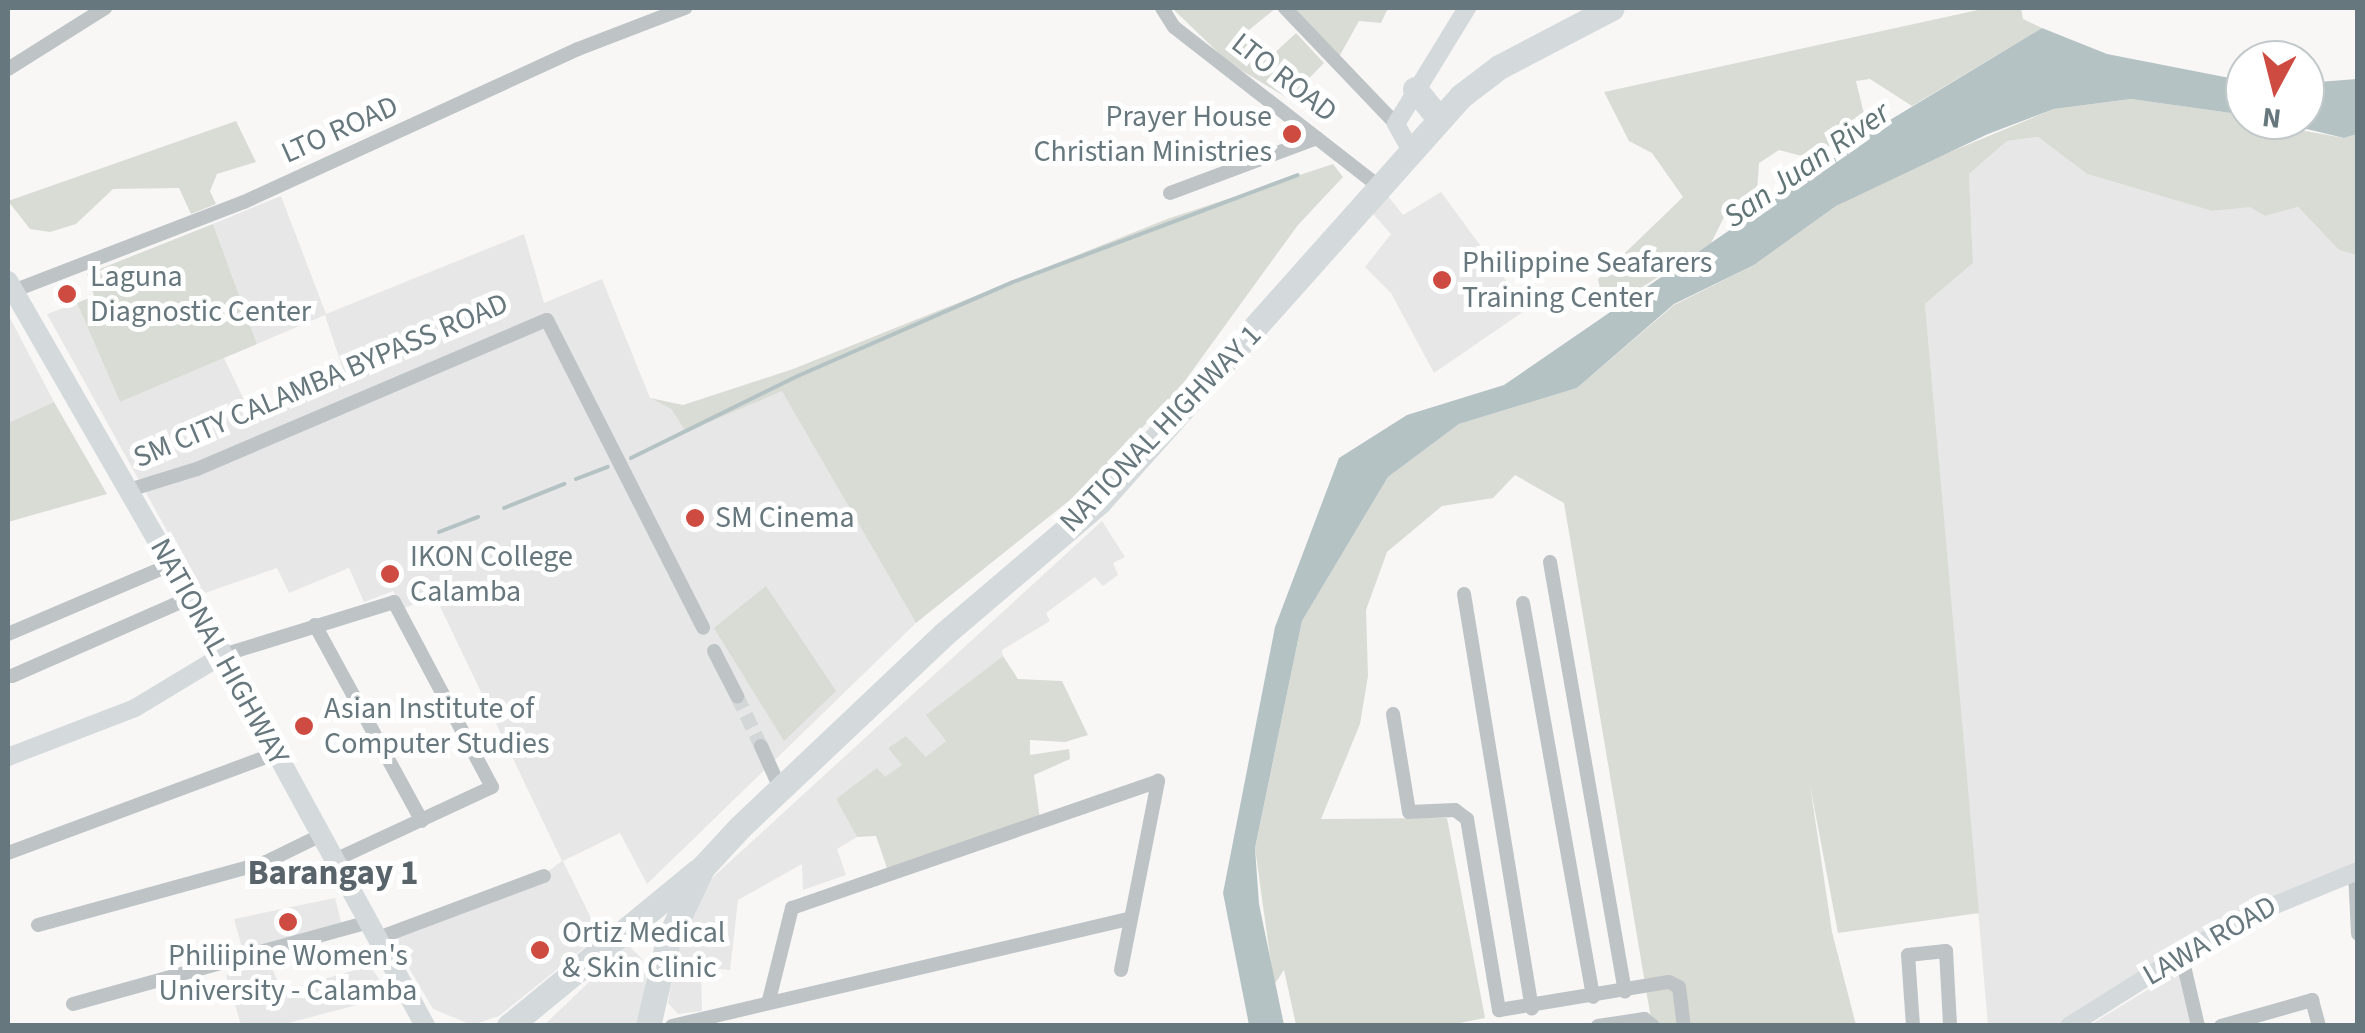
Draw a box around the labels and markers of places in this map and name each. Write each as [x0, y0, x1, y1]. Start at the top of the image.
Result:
place label: Prayer House Christian Ministries [1033, 99, 1272, 170]
marker: Prayer House Christian Ministries [1281, 123, 1303, 145]
place label: Philippine Seafarers Training Center [1462, 245, 1712, 316]
place label: Laguna Diagnostic Center [90, 259, 311, 330]
marker: Philippine Seafarers Training Center [1431, 269, 1453, 291]
marker: Laguna Diagnostic Center [54, 281, 80, 307]
place label: SM Cinema [715, 500, 855, 536]
marker: SM Cinema [684, 507, 706, 529]
place label: IKON College Calamba [410, 539, 573, 610]
marker: IKON College Calamba [379, 563, 401, 585]
place label: Asian Institute of Computer Studies [324, 691, 549, 762]
marker: Asian Institute of Computer Studies [293, 715, 315, 737]
marker: Philiipine Women's University - Calamba [277, 911, 299, 933]
place label: Ortiz Medical & Skin Clinic [562, 915, 725, 986]
marker: Ortiz Medical & Skin Clinic [527, 937, 553, 963]
place label: Philiipine Women's University - Calamba [159, 938, 417, 1008]

